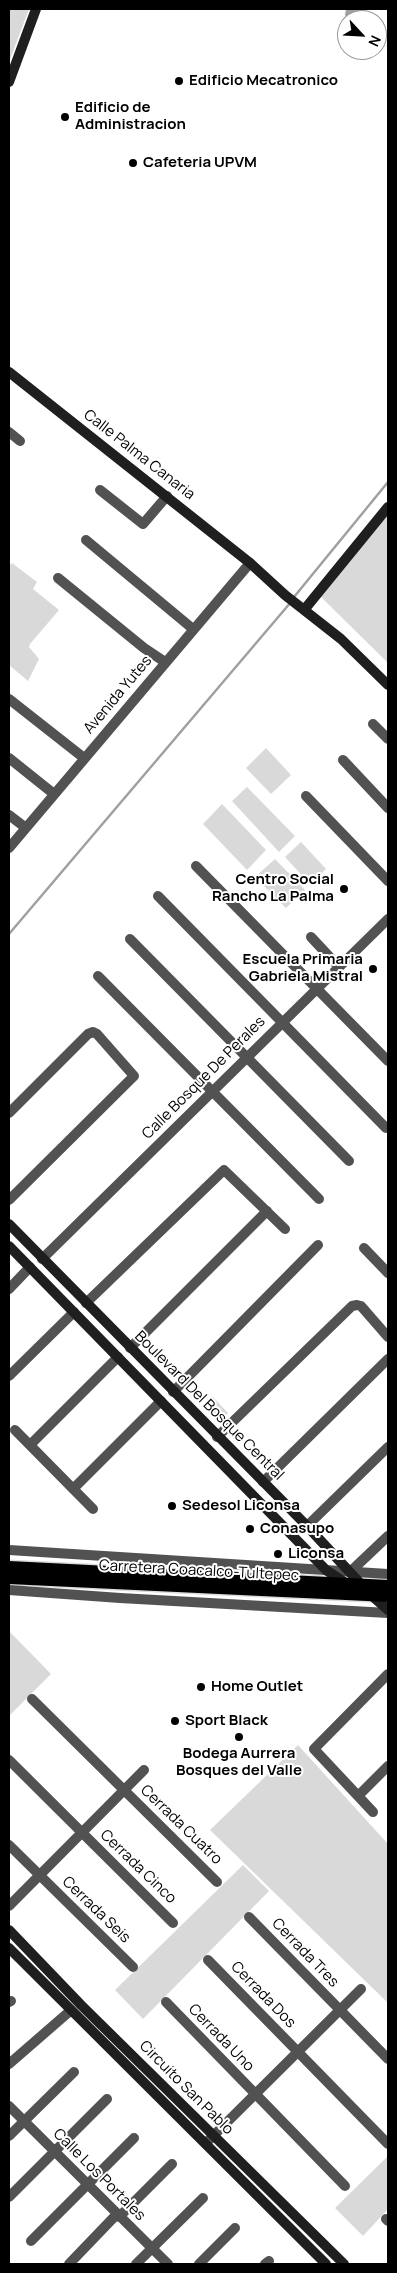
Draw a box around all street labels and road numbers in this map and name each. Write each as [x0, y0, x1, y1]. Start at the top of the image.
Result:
street label: Calle Palma Canaria [80, 406, 198, 504]
street label: Avenida Yutes [80, 652, 156, 738]
street label: Calle Bosque De Perales [139, 1013, 269, 1143]
street label: Boulevard Del Bosque Central [131, 1328, 287, 1484]
street label: Carretera Coacalco-Tultepec [99, 1557, 299, 1585]
street label: Cerrada Cuatro [136, 1781, 226, 1869]
street label: Cerrada Cinco [96, 1826, 180, 1908]
street label: Cerrada Seis [58, 1873, 134, 1947]
street label: Cerrada Tres [268, 1915, 342, 1991]
street label: Cerrada Dos [227, 1958, 299, 2032]
street label: Cerrada Uno [184, 2001, 258, 2075]
street label: Circuito San Pablo [135, 2037, 237, 2139]
street label: Calle Los Portales [49, 2125, 149, 2225]

